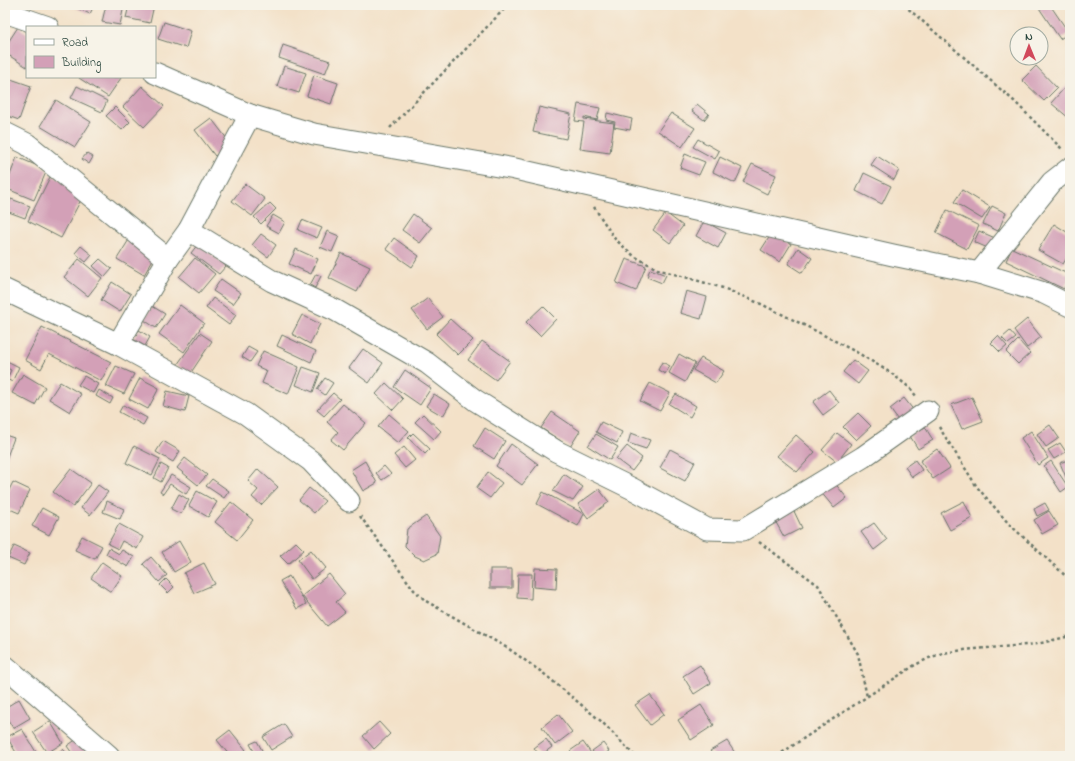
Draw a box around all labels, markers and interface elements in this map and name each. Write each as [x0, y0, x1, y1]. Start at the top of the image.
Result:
legend [26, 26, 156, 78]
north arrow [1009, 26, 1049, 66]
text: N [1025, 29, 1033, 45]
text: Road [62, 34, 88, 52]
text: Building [61, 54, 101, 73]

